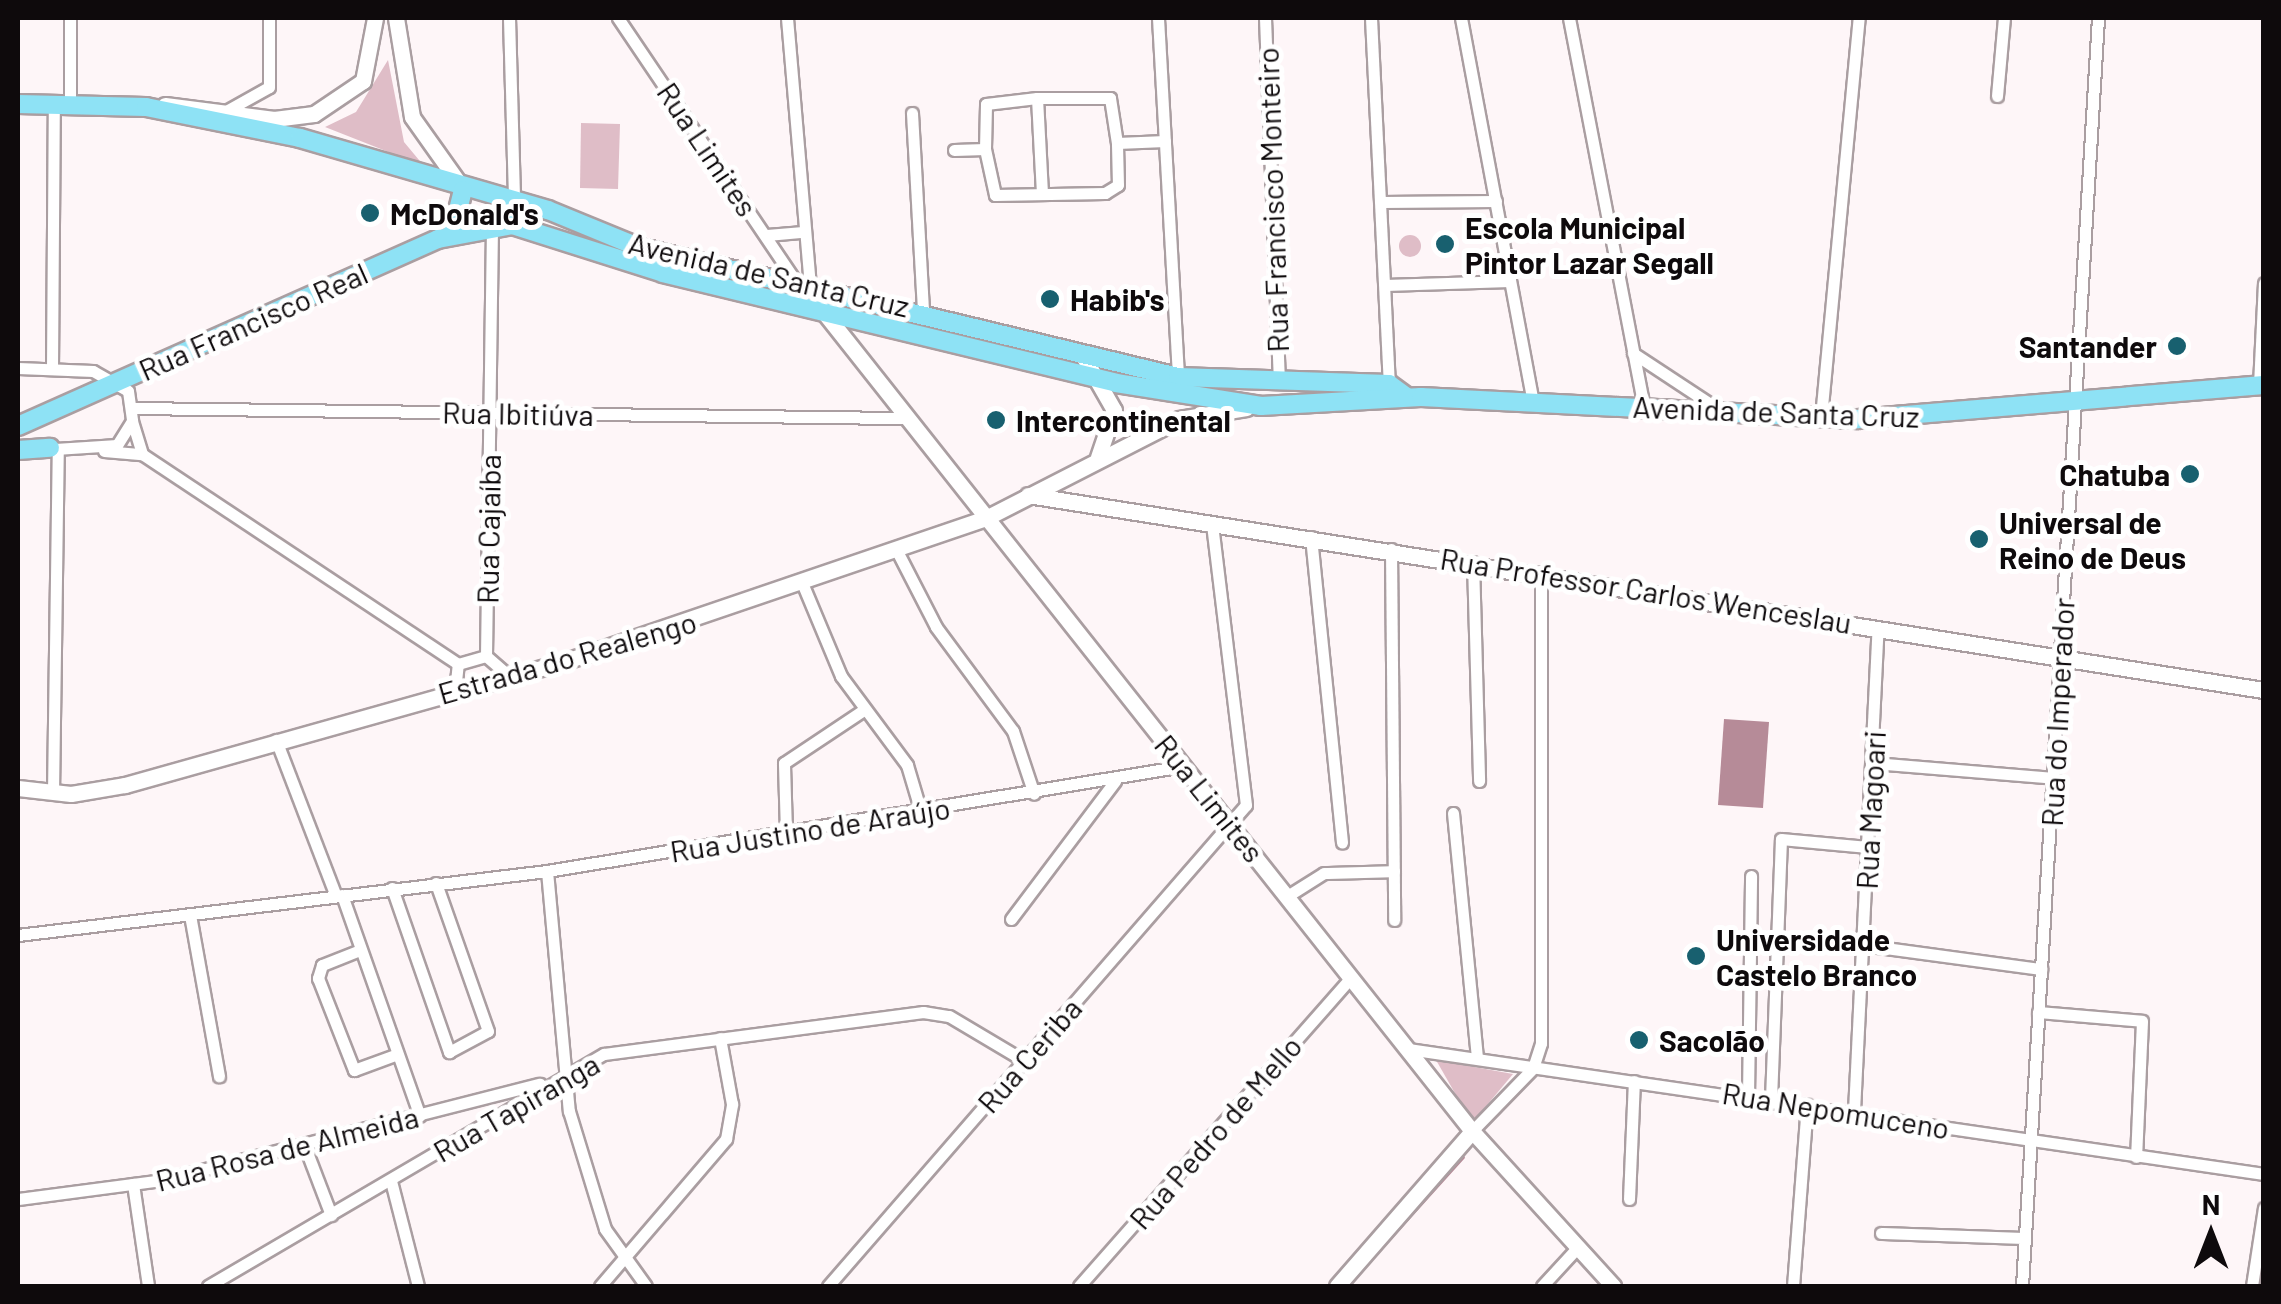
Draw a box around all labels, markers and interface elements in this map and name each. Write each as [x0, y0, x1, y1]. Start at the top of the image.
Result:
street label: Rua Francisco Monteiro [1249, 47, 1295, 353]
street label: Rua Limites [650, 75, 766, 223]
place label: McDonald's [390, 195, 539, 231]
marker: McDonald's [359, 202, 381, 224]
place label: Escola Municipal Pintor Lazar Segall [1465, 209, 1714, 280]
street label: Avenida de Santa Cruz [625, 224, 913, 324]
marker: Escola Municipal Pintor Lazar Segall [1434, 233, 1456, 255]
street label: Rua Francisco Real [133, 254, 373, 388]
place label: Habib's [1070, 281, 1164, 317]
marker: Habib's [1039, 288, 1061, 310]
place label: Santander [2019, 328, 2157, 364]
marker: Santander [2166, 335, 2188, 357]
street label: Avenida de Santa Cruz [1632, 388, 1920, 434]
street label: Rua Ibitiúva [442, 394, 594, 432]
place label: Intercontinental [1016, 402, 1231, 438]
marker: Intercontinental [985, 409, 1007, 431]
street label: Rua Cajaíba [469, 454, 507, 604]
place label: Chatuba [2059, 456, 2170, 492]
marker: Chatuba [2179, 463, 2201, 485]
place label: Universal de Reino de Deus [1999, 504, 2186, 574]
marker: Universal de Reino de Deus [1968, 528, 1990, 550]
street label: Rua Professor Carlos Wenceslau [1438, 540, 1854, 640]
street label: Rua do Imperador [2033, 597, 2081, 827]
street label: Estrada do Realengo [434, 603, 700, 711]
street label: Rua Limites [1148, 727, 1272, 869]
street label: Rua Magoari [1848, 730, 1892, 890]
street label: Rua Justino de Araújo [667, 789, 953, 869]
place label: Universidade Castelo Branco [1716, 921, 1917, 992]
marker: Universidade Castelo Branco [1685, 945, 1707, 967]
street label: Rua Ceriba [969, 990, 1089, 1120]
place label: Sacolão [1659, 1022, 1765, 1058]
street label: Rua Pedro de Mello [1121, 1028, 1309, 1236]
marker: Sacolão [1628, 1029, 1650, 1051]
street label: Rua Tapiranga [427, 1045, 605, 1169]
street label: Rua Nepomuceno [1720, 1074, 1952, 1146]
street label: Rua Rosa de Almeida [152, 1098, 422, 1198]
north arrow [2161, 1184, 2261, 1284]
text: N [2202, 1187, 2220, 1221]

